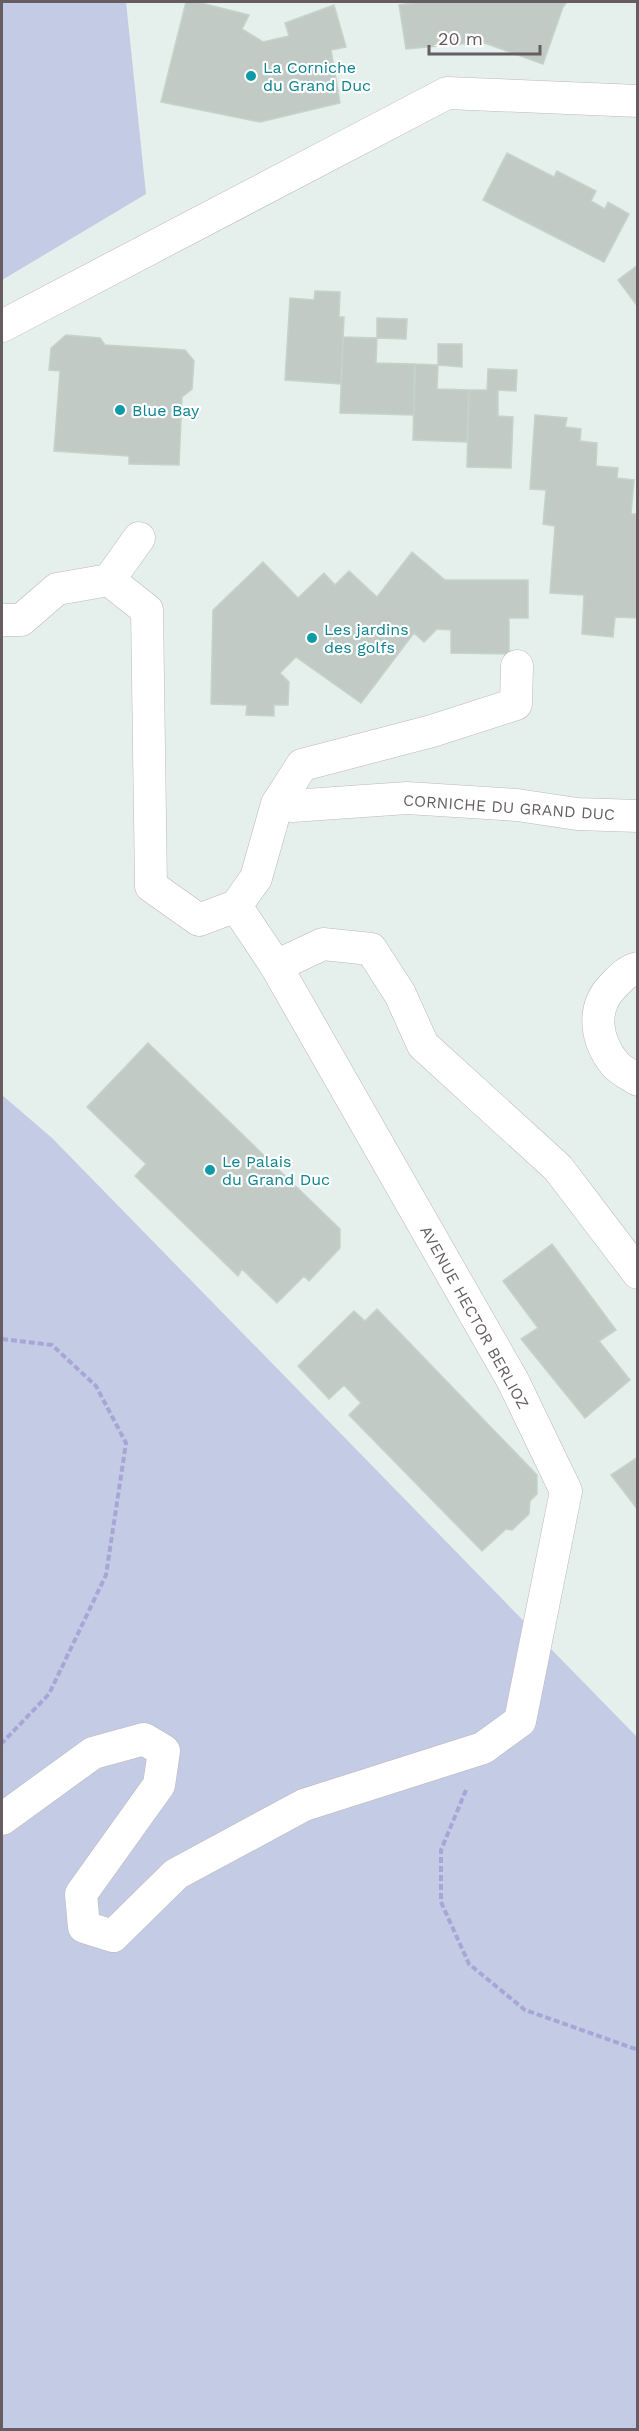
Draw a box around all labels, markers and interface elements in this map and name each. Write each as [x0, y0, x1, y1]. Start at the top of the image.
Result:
scale bar [429, 18, 540, 56]
text: 20 m [438, 28, 483, 49]
place label: La Corniche du Grand Duc [263, 58, 371, 95]
marker: La Corniche du Grand Duc [244, 69, 258, 83]
place label: Blue Bay [132, 401, 200, 420]
marker: Blue Bay [113, 403, 127, 417]
place label: Les jardins des golfs [324, 620, 409, 657]
marker: Les jardins des golfs [305, 631, 319, 645]
street label: CORNICHE DU GRAND DUC [402, 791, 615, 824]
place label: Le Palais du Grand Duc [222, 1152, 330, 1189]
marker: Le Palais du Grand Duc [203, 1163, 217, 1177]
street label: AVENUE HECTOR BERLIOZ [416, 1222, 533, 1412]

